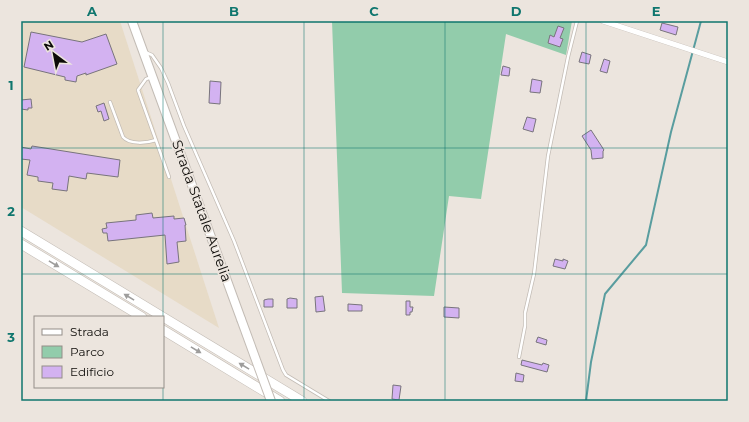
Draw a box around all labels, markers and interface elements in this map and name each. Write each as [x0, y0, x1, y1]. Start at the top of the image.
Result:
text: A [86, 3, 98, 19]
text: B [229, 3, 239, 19]
text: C [369, 3, 379, 19]
text: D [511, 3, 522, 19]
text: E [652, 3, 661, 19]
north arrow [34, 34, 74, 74]
text: N [41, 37, 56, 54]
text: 1 [8, 77, 14, 93]
street label: Strada Statale Aurelia [168, 138, 236, 284]
text: 2 [7, 203, 15, 219]
one-way arrow [49, 260, 59, 268]
one-way arrow [123, 293, 135, 300]
legend [34, 316, 164, 388]
text: Strada [70, 324, 109, 339]
text: 3 [6, 329, 15, 345]
text: Parco [70, 344, 104, 359]
one-way arrow [190, 347, 202, 354]
one-way arrow [238, 363, 250, 370]
text: Edificio [70, 364, 114, 379]

